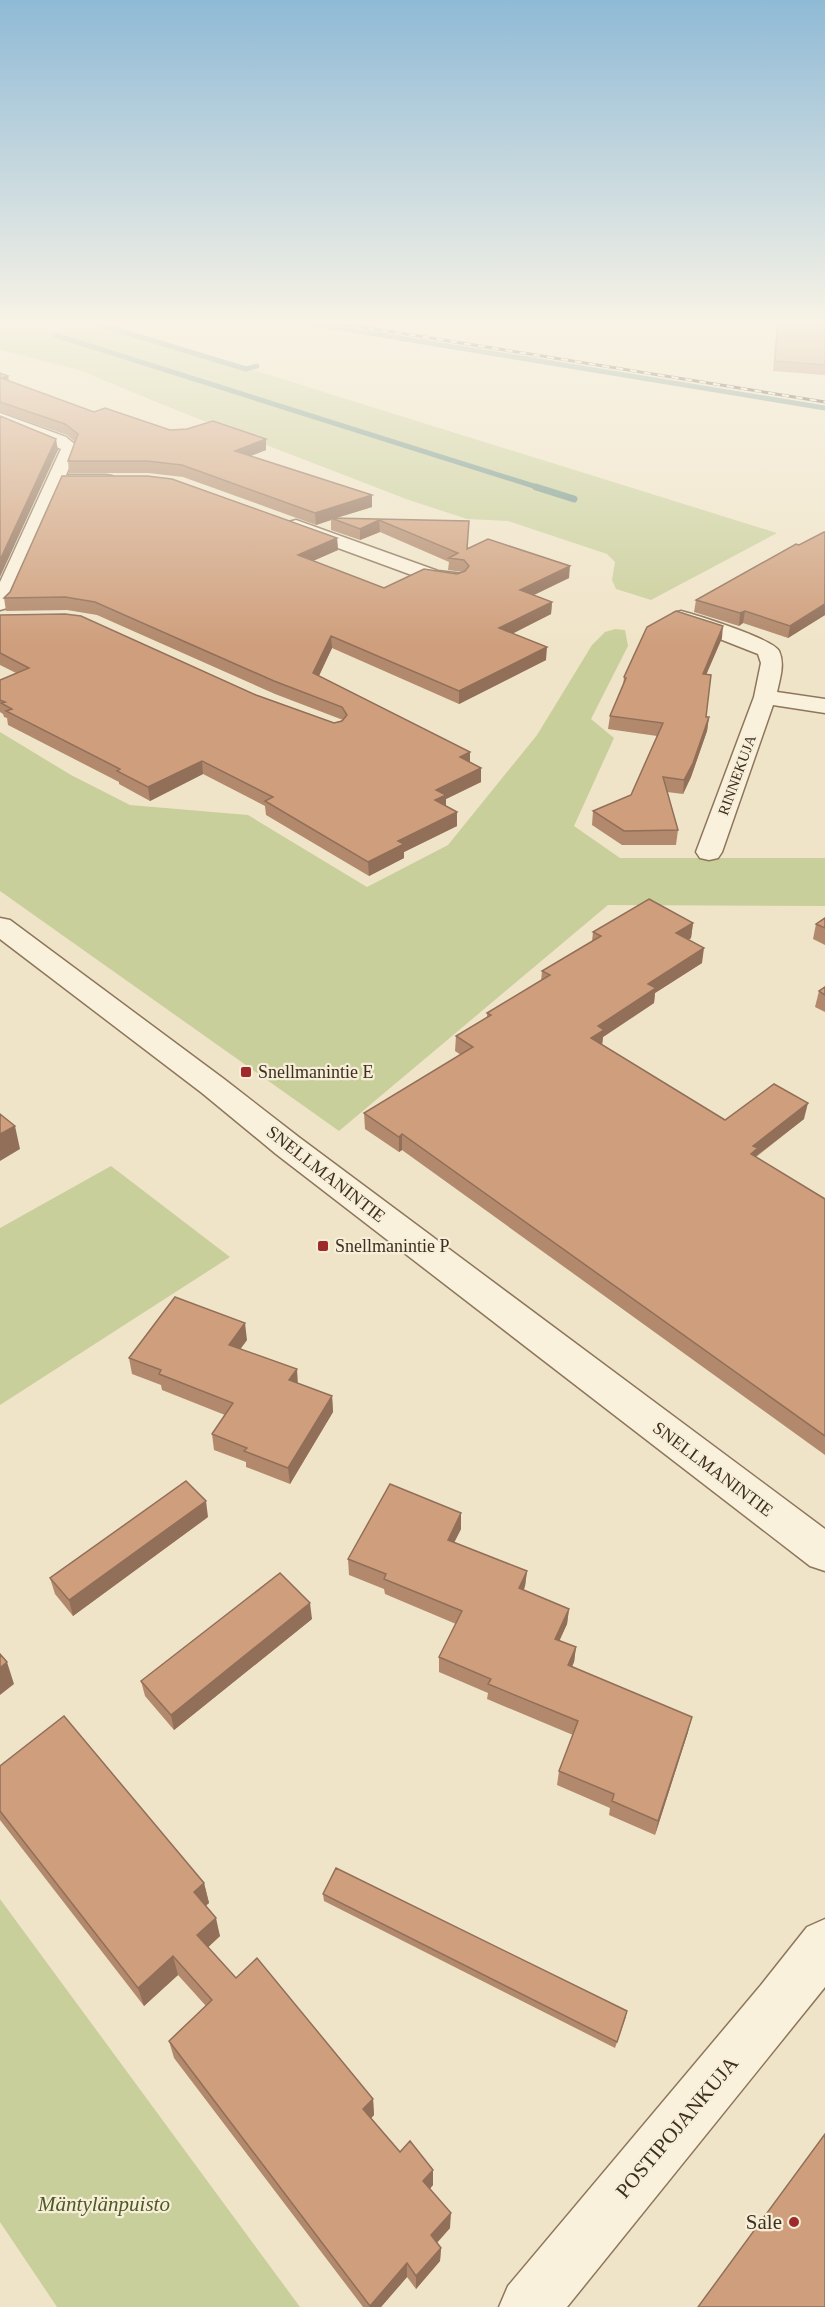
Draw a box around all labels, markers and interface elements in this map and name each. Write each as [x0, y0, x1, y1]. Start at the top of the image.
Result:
street label: RINNEKUJA [715, 733, 759, 817]
place label: Snellmanintie E [258, 1062, 373, 1082]
marker: Snellmanintie E [239, 1065, 253, 1079]
street label: SNELLMANINTIE [263, 1121, 389, 1227]
place label: Snellmanintie P [335, 1236, 450, 1256]
marker: Snellmanintie P [316, 1239, 330, 1253]
street label: SNELLMANINTIE [649, 1417, 777, 1521]
street label: POSTIPOJANKUJA [611, 2051, 744, 2203]
park label: Mäntylänpuisto [37, 2192, 170, 2216]
place label: Sale [746, 2210, 782, 2234]
marker: Sale [787, 2215, 801, 2229]

